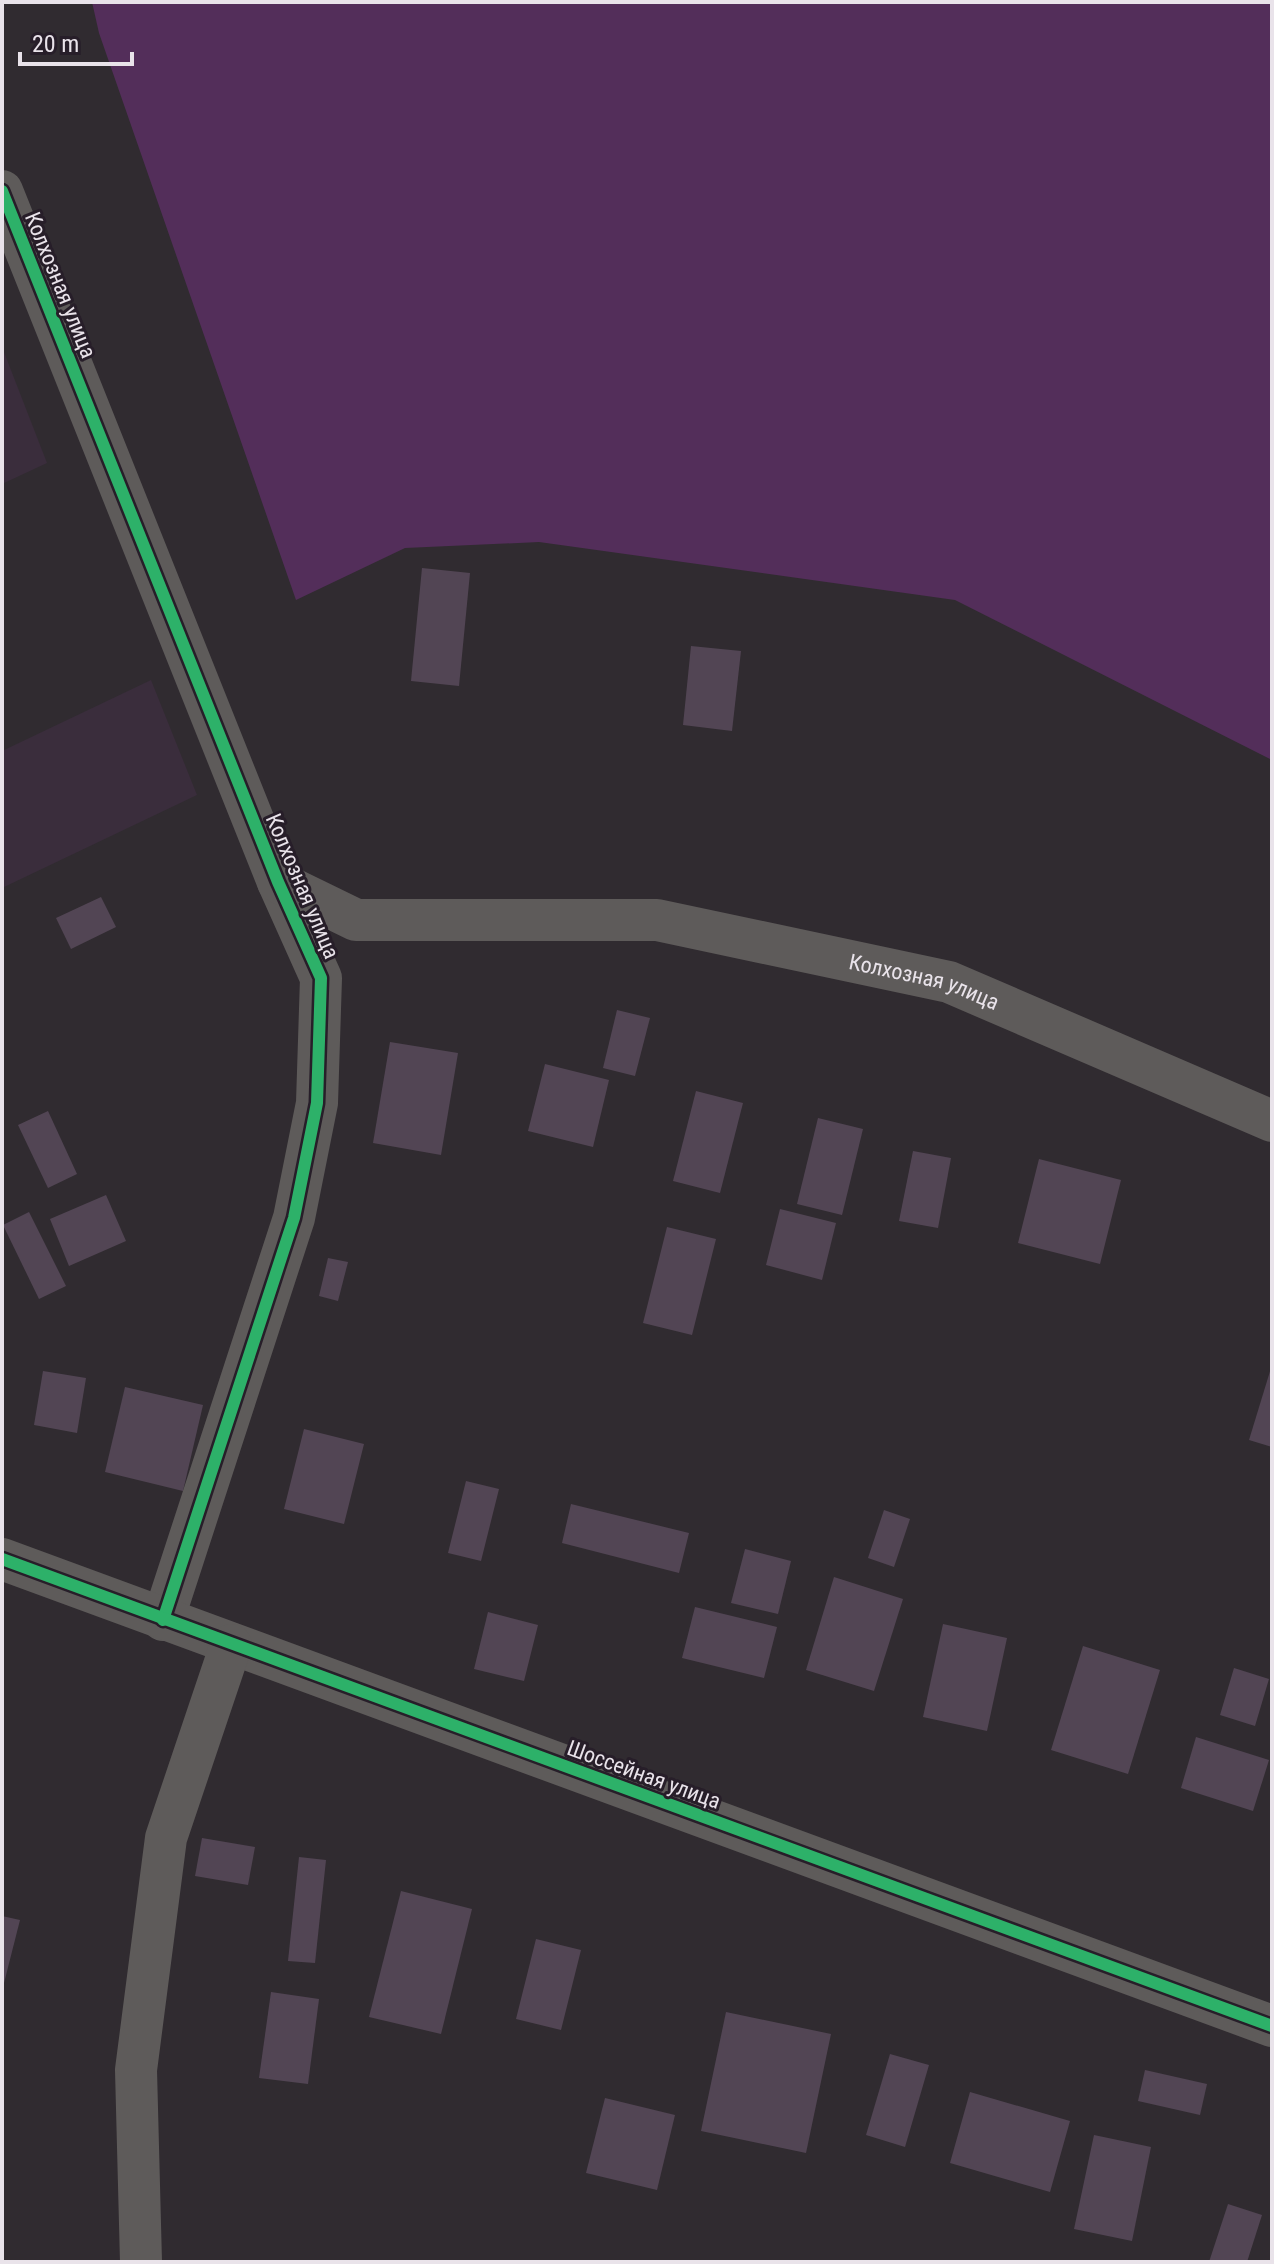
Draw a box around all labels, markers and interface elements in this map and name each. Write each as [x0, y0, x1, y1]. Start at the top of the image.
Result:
scale bar [20, 16, 132, 66]
text: 20 m [32, 30, 79, 58]
street label: Колхозная улица [20, 209, 101, 362]
street label: Колхозная улица [261, 810, 344, 962]
street label: Колхозная улица [847, 949, 1003, 1015]
street label: Шоссейная улица [564, 1735, 724, 1814]

